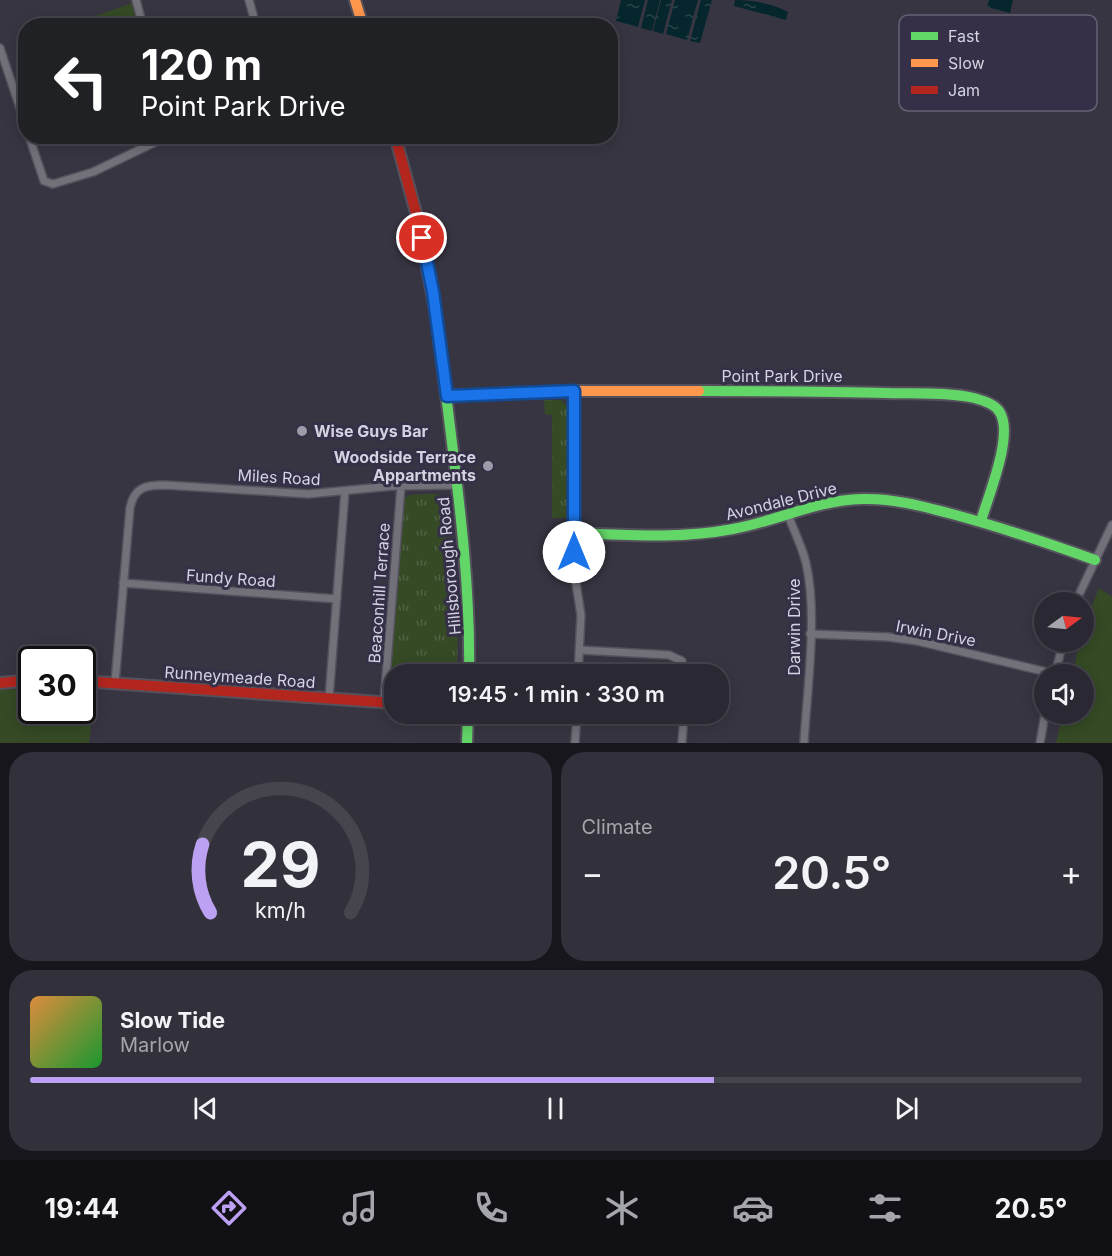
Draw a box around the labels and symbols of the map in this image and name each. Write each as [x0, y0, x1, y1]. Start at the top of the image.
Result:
legend [899, 15, 1097, 111]
text: Fast [948, 26, 980, 46]
text: Slow [948, 53, 985, 73]
text: Jam [948, 80, 980, 100]
pin [396, 212, 447, 263]
street label: Point Park Drive [721, 366, 843, 386]
place label: Wise Guys Bar [314, 421, 428, 441]
marker: Wise Guys Bar [295, 424, 309, 438]
place label: Woodside Terrace Appartments [334, 447, 476, 485]
marker: Woodside Terrace Appartments [481, 459, 495, 473]
street label: Miles Road [237, 465, 321, 489]
street label: Avondale Drive [723, 478, 839, 524]
street label: Hillsborough Road [433, 496, 465, 636]
position arrow [542, 520, 606, 584]
street label: Beaconhill Terrace [364, 522, 394, 664]
street label: Fundy Road [186, 565, 276, 591]
street label: Darwin Drive [784, 578, 804, 676]
north arrow [1034, 592, 1094, 652]
street label: Irwin Drive [894, 615, 978, 651]
speed limit sign: 30 [18, 646, 96, 724]
street label: Runneymeade Road [164, 662, 316, 692]

